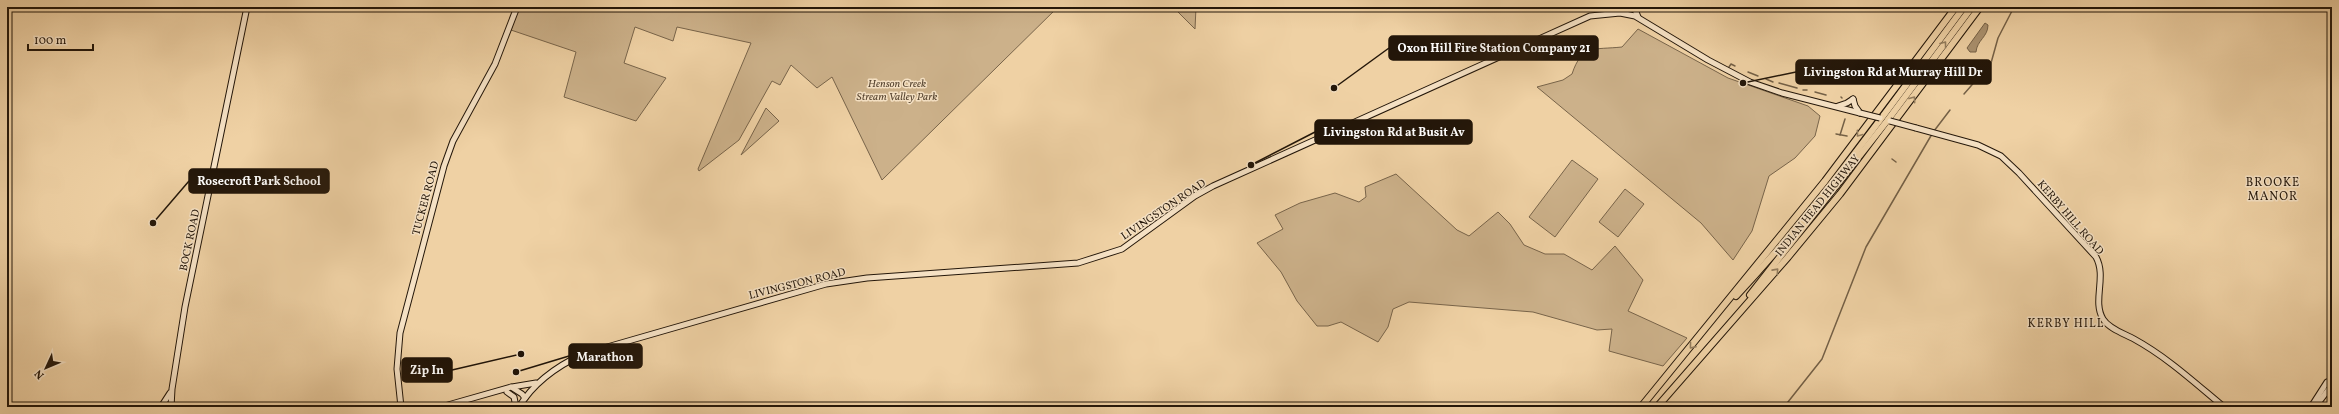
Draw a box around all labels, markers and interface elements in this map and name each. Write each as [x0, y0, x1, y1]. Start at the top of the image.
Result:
scale bar [28, 26, 93, 52]
text: 100 m [34, 33, 67, 49]
callout: Oxon Hill Fire Station Company 21 [1389, 36, 1598, 60]
text: Oxon Hill Fire Station Company 21 [1398, 41, 1591, 57]
one-way arrow [1939, 42, 1946, 49]
callout: Livingston Rd at Murray Hill Dr [1796, 60, 1991, 84]
text: Livingston Rd at Murray Hill Dr [1804, 65, 1983, 81]
park label: Henson Creek Stream Valley Park [857, 77, 937, 105]
one-way arrow [1908, 96, 1916, 103]
callout: Livingston Rd at Busit Av [1315, 120, 1472, 144]
text: Livingston Rd at Busit Av [1323, 125, 1465, 141]
one-way arrow [1856, 130, 1864, 137]
street label: INDIAN HEAD HIGHWAY [1772, 152, 1864, 260]
street label: TUCKER ROAD [409, 160, 444, 237]
callout: Rosecroft Park School [189, 169, 329, 193]
text: Rosecroft Park School [197, 174, 321, 190]
district label: BROOKE MANOR [2246, 175, 2300, 205]
street label: LIVINGSTON ROAD [1119, 176, 1209, 244]
street label: KERBY HILL ROAD [2033, 177, 2107, 259]
street label: BOCK ROAD [177, 208, 204, 273]
street label: LIVINGSTON ROAD [747, 265, 847, 304]
one-way arrow [1771, 268, 1779, 276]
district label: KERBY HILL [2028, 316, 2105, 332]
one-way arrow [1689, 341, 1696, 348]
callout: Marathon [569, 344, 642, 368]
north arrow [26, 348, 66, 388]
text: Marathon [576, 350, 634, 366]
callout: Zip In [402, 358, 452, 382]
text: Zip In [410, 363, 444, 379]
text: N [32, 366, 48, 382]

